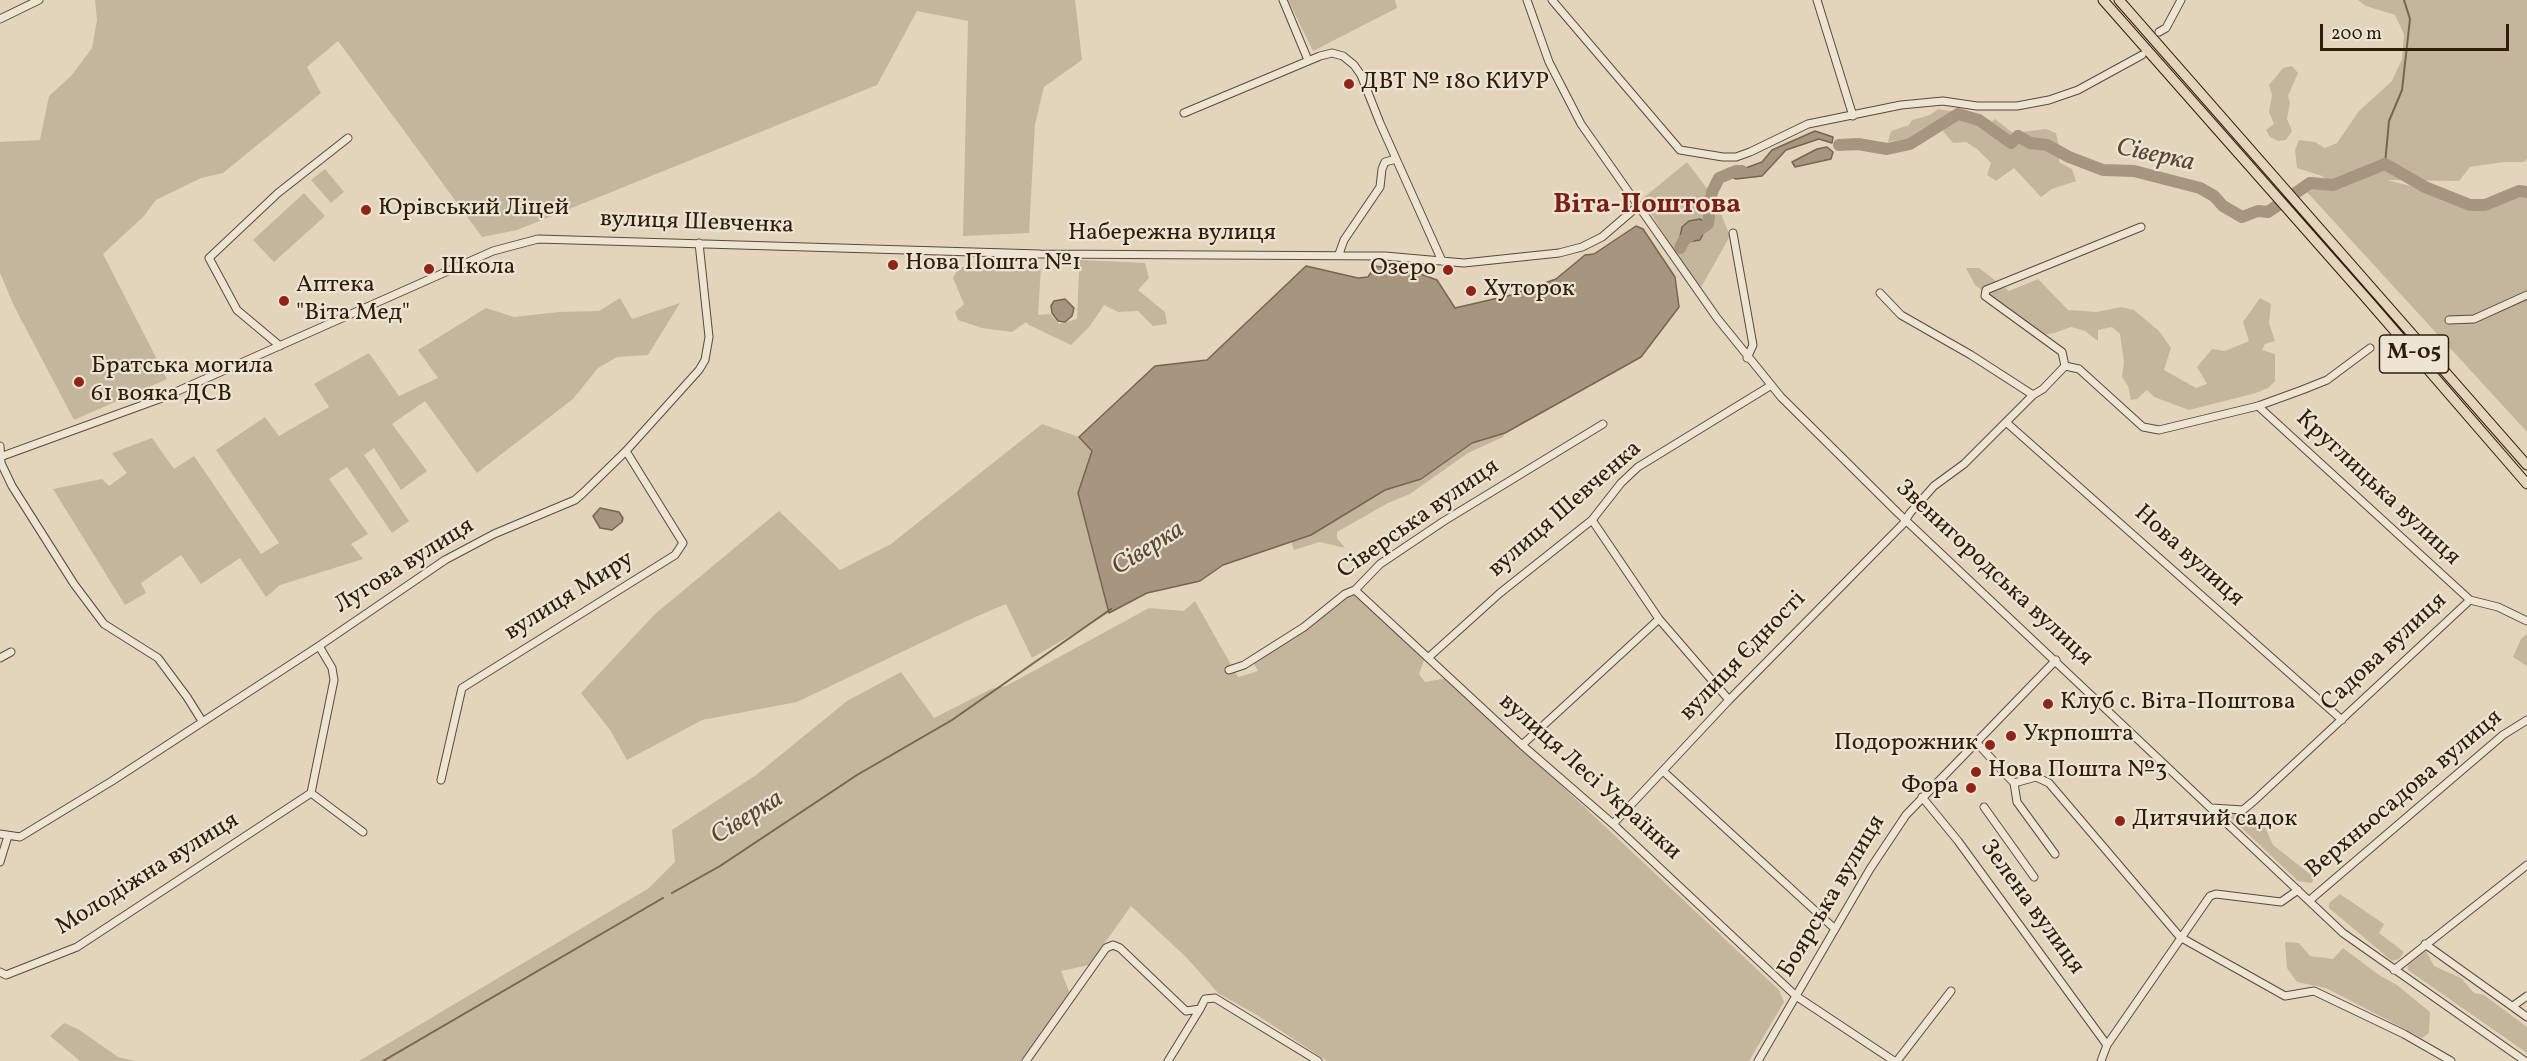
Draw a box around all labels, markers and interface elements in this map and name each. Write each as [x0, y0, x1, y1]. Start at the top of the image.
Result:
scale bar [2323, 12, 2512, 50]
text: 200 m [2331, 22, 2382, 47]
place label: ДВТ № 180 КИУР [1361, 70, 1549, 98]
marker: ДВТ № 180 КИУР [1342, 77, 1356, 91]
water label: Сіверка [2113, 133, 2197, 181]
district label: Віта-Поштова [1553, 191, 1741, 223]
place label: Юрівський Ліцей [378, 196, 569, 224]
marker: Юрівський Ліцей [359, 203, 373, 217]
street label: вулиця Шевченка [600, 206, 794, 242]
street label: Набережна вулиця [1068, 221, 1276, 249]
place label: Нова Пошта №1 [905, 251, 1081, 279]
place label: Школа [441, 255, 515, 283]
place label: Озеро [1370, 256, 1436, 284]
marker: Нова Пошта №1 [886, 258, 900, 272]
marker: Школа [422, 262, 436, 276]
marker: Озеро [1441, 263, 1455, 277]
place label: Аптека "Віта Мед" [296, 273, 410, 329]
place label: Хуторок [1483, 277, 1575, 305]
marker: Хуторок [1464, 284, 1478, 298]
marker: Аптека "Віта Мед" [277, 294, 291, 308]
road number: М-05 [2380, 335, 2448, 373]
place label: Братська могила 61 вояка ДСВ [91, 354, 274, 410]
marker: Братська могила 61 вояка ДСВ [72, 375, 86, 389]
street label: Круглицька вулиця [2289, 405, 2465, 573]
street label: вулиця Шевченка [1483, 435, 1649, 585]
street label: Сіверська вулиця [1333, 454, 1505, 586]
street label: Звенигородська вулиця [1888, 475, 2098, 673]
street label: Нова вулиця [2127, 500, 2249, 614]
street label: Лугова вулиця [330, 513, 480, 621]
water label: Сіверка [1107, 516, 1191, 584]
street label: вулиця Миру [500, 546, 640, 648]
street label: вулиця Єдності [1675, 586, 1813, 728]
street label: Садова вулиця [2316, 587, 2454, 719]
street label: вулиця Лесі Українки [1492, 689, 1686, 867]
place label: Клуб с. Віта-Поштова [2060, 690, 2296, 718]
marker: Клуб с. Віта-Поштова [2041, 697, 2055, 711]
street label: Верхньосадова вулиця [2301, 704, 2509, 886]
place label: Укрпошта [2023, 722, 2134, 750]
marker: Укрпошта [2004, 729, 2018, 743]
place label: Подорожник [1834, 731, 1978, 759]
marker: Подорожник [1983, 738, 1997, 752]
place label: Нова Пошта №3 [1988, 758, 2167, 786]
marker: Нова Пошта №3 [1969, 765, 1983, 779]
place label: Фора [1901, 774, 1959, 802]
marker: Фора [1964, 781, 1978, 795]
water label: Сіверка [706, 785, 790, 853]
street label: Молодіжна вулиця [51, 807, 245, 943]
place label: Дитячий садок [2132, 807, 2297, 835]
street label: Боярська вулиця [1773, 811, 1893, 983]
marker: Дитячий садок [2113, 814, 2127, 828]
street label: Зелена вулиця [1972, 835, 2090, 981]

